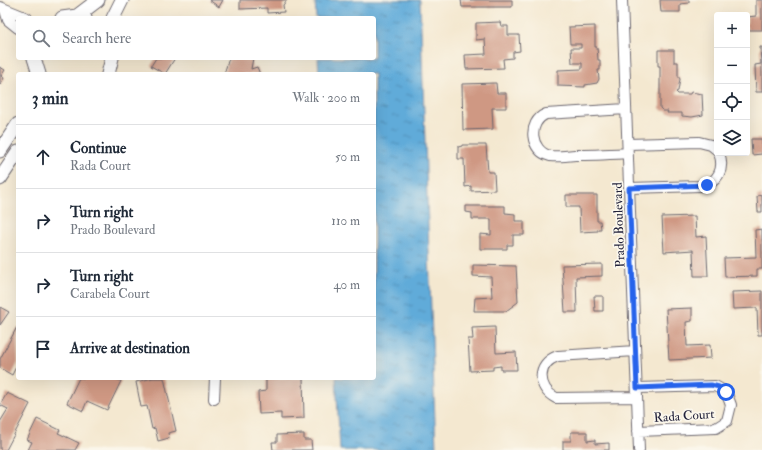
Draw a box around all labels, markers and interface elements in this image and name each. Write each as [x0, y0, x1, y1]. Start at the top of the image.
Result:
map controls [714, 12, 750, 156]
button: + [714, 12, 750, 48]
search box [16, 16, 376, 60]
icon: search [30, 27, 52, 49]
text: Search here [62, 29, 131, 48]
button: − [714, 48, 750, 84]
button: locate [714, 84, 750, 120]
text: 3 min [32, 88, 69, 109]
text: Walk · 200 m [292, 90, 360, 106]
button: layers [714, 120, 750, 156]
text: Continue [70, 139, 126, 158]
icon: ahead [32, 146, 54, 168]
text: 50 m [335, 149, 360, 165]
text: Rada Court [70, 158, 131, 174]
route end [698, 176, 716, 194]
street label: Prado Boulevard [609, 181, 628, 268]
text: Turn right [70, 203, 133, 222]
icon: right [32, 210, 54, 232]
text: 110 m [331, 213, 360, 229]
text: Prado Boulevard [70, 222, 155, 238]
text: Turn right [70, 267, 133, 286]
icon: right [32, 274, 54, 296]
text: 40 m [334, 277, 360, 293]
text: Carabela Court [70, 286, 150, 302]
icon: arrive [32, 338, 54, 360]
text: Arrive at destination [70, 339, 190, 358]
route start [717, 383, 735, 401]
street label: Rada Court [653, 406, 715, 426]

